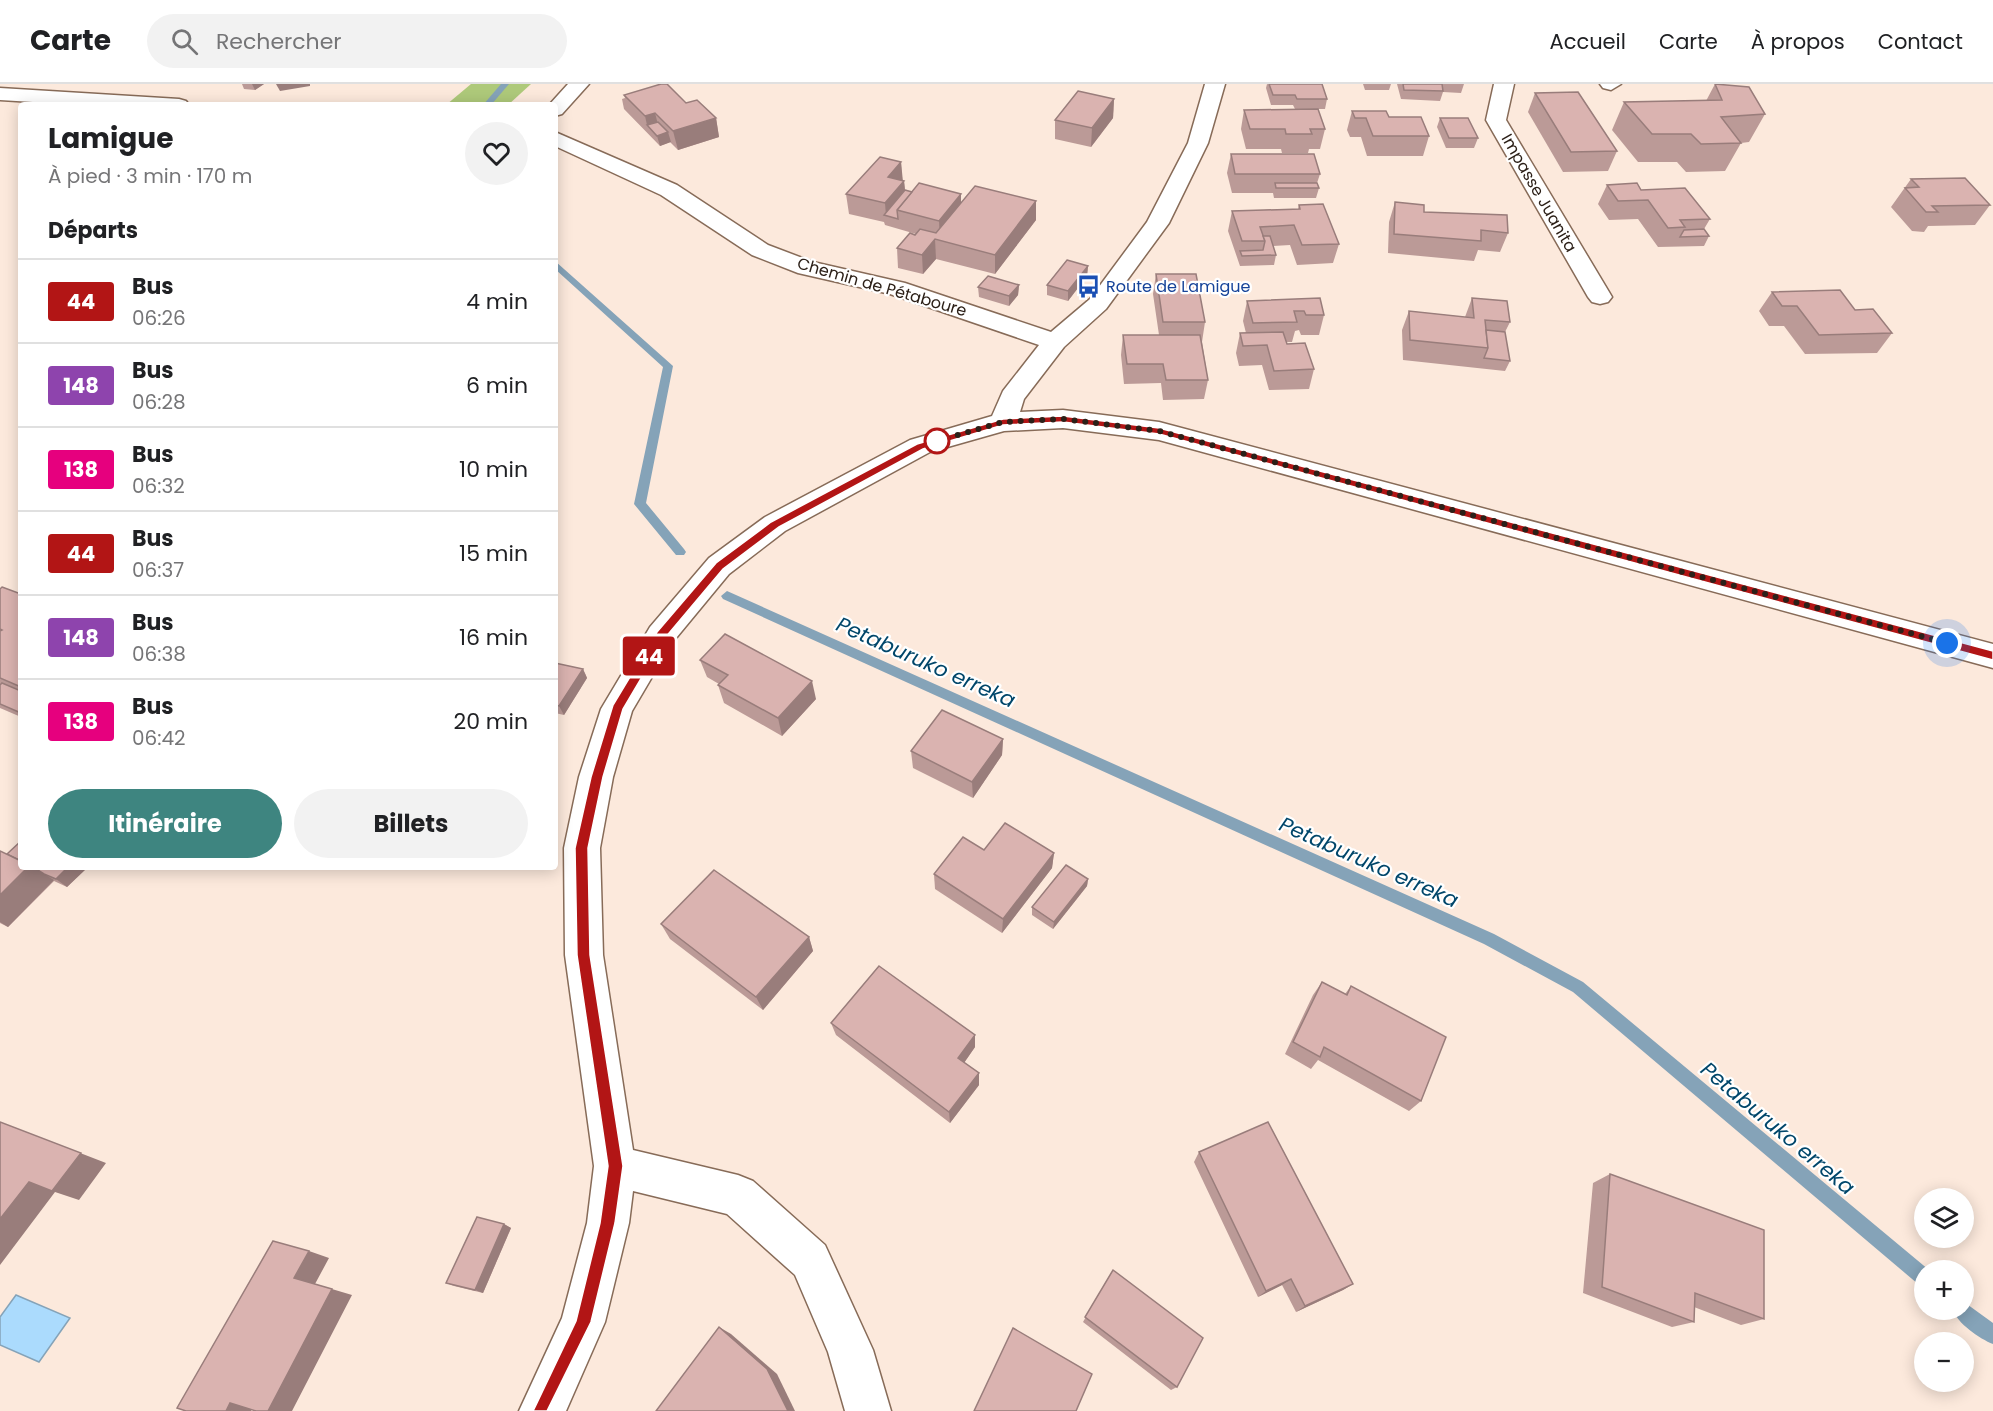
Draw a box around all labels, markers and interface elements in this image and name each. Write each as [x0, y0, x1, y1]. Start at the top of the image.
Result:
search box [147, 14, 567, 68]
text: Carte [30, 21, 111, 60]
icon: search [168, 25, 201, 58]
text: Rechercher [216, 26, 342, 57]
text: Accueil [1549, 27, 1626, 56]
text: Carte [1659, 27, 1718, 56]
text: À propos [1751, 27, 1845, 56]
text: Contact [1878, 27, 1963, 56]
text: Lamigue [48, 119, 173, 158]
button: heart [465, 122, 528, 185]
street label: Impasse Juanita [1496, 130, 1582, 256]
text: À pied · 3 min · 170 m [48, 162, 252, 190]
text: Départs [48, 215, 138, 246]
street label: Chemin de Pétaboure [794, 252, 970, 322]
text: Bus [132, 271, 174, 302]
bus stop icon: Route de Lamigue [1075, 273, 1101, 299]
place label: Route de Lamigue [1106, 275, 1250, 298]
text: 4 min [466, 286, 528, 317]
text: 44 [67, 287, 95, 316]
text: 06:26 [132, 304, 186, 332]
text: Bus [132, 355, 174, 386]
text: 6 min [466, 370, 528, 401]
text: 148 [63, 371, 99, 400]
text: 06:28 [132, 388, 186, 416]
unlabelled marker [924, 428, 950, 454]
text: Bus [132, 439, 174, 470]
text: 10 min [459, 454, 528, 485]
text: 138 [64, 455, 98, 484]
text: 06:32 [132, 472, 185, 500]
text: Bus [132, 523, 174, 554]
text: 15 min [459, 538, 528, 569]
text: 44 [67, 539, 95, 568]
text: 06:37 [132, 556, 184, 584]
text: Bus [132, 607, 174, 638]
water label: Petaburuko erreka [832, 609, 1020, 715]
text: 16 min [459, 622, 528, 653]
text: 148 [63, 623, 99, 652]
your location [1932, 628, 1962, 658]
line badge: 44 [622, 636, 676, 676]
text: 06:38 [132, 640, 186, 668]
text: 44 [635, 642, 663, 671]
text: Bus [132, 691, 174, 722]
text: 20 min [454, 706, 528, 737]
text: 138 [64, 707, 98, 736]
text: 06:42 [132, 724, 186, 752]
button: Itinéraire [48, 789, 282, 858]
button: Billets [294, 789, 528, 858]
water label: Petaburuko erreka [1275, 809, 1463, 915]
water label: Petaburuko erreka [1695, 1055, 1861, 1201]
map controls [1914, 1188, 1974, 1392]
button: layers [1914, 1188, 1974, 1248]
button: + [1914, 1260, 1974, 1320]
button: − [1914, 1332, 1974, 1392]

